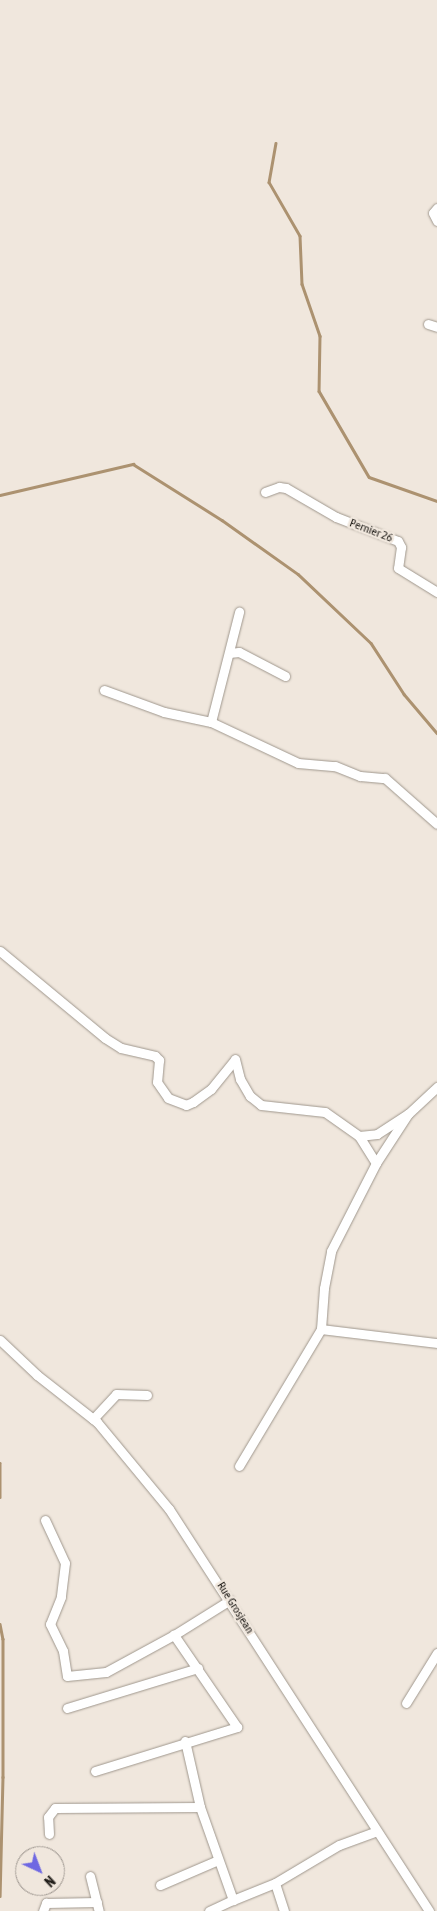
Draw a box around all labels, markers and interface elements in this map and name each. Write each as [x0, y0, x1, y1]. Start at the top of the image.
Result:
street label: Pernier 26 [347, 516, 395, 546]
street label: Rue Grosjean [213, 1579, 257, 1637]
north arrow [15, 1846, 65, 1896]
text: N [41, 1873, 58, 1890]

